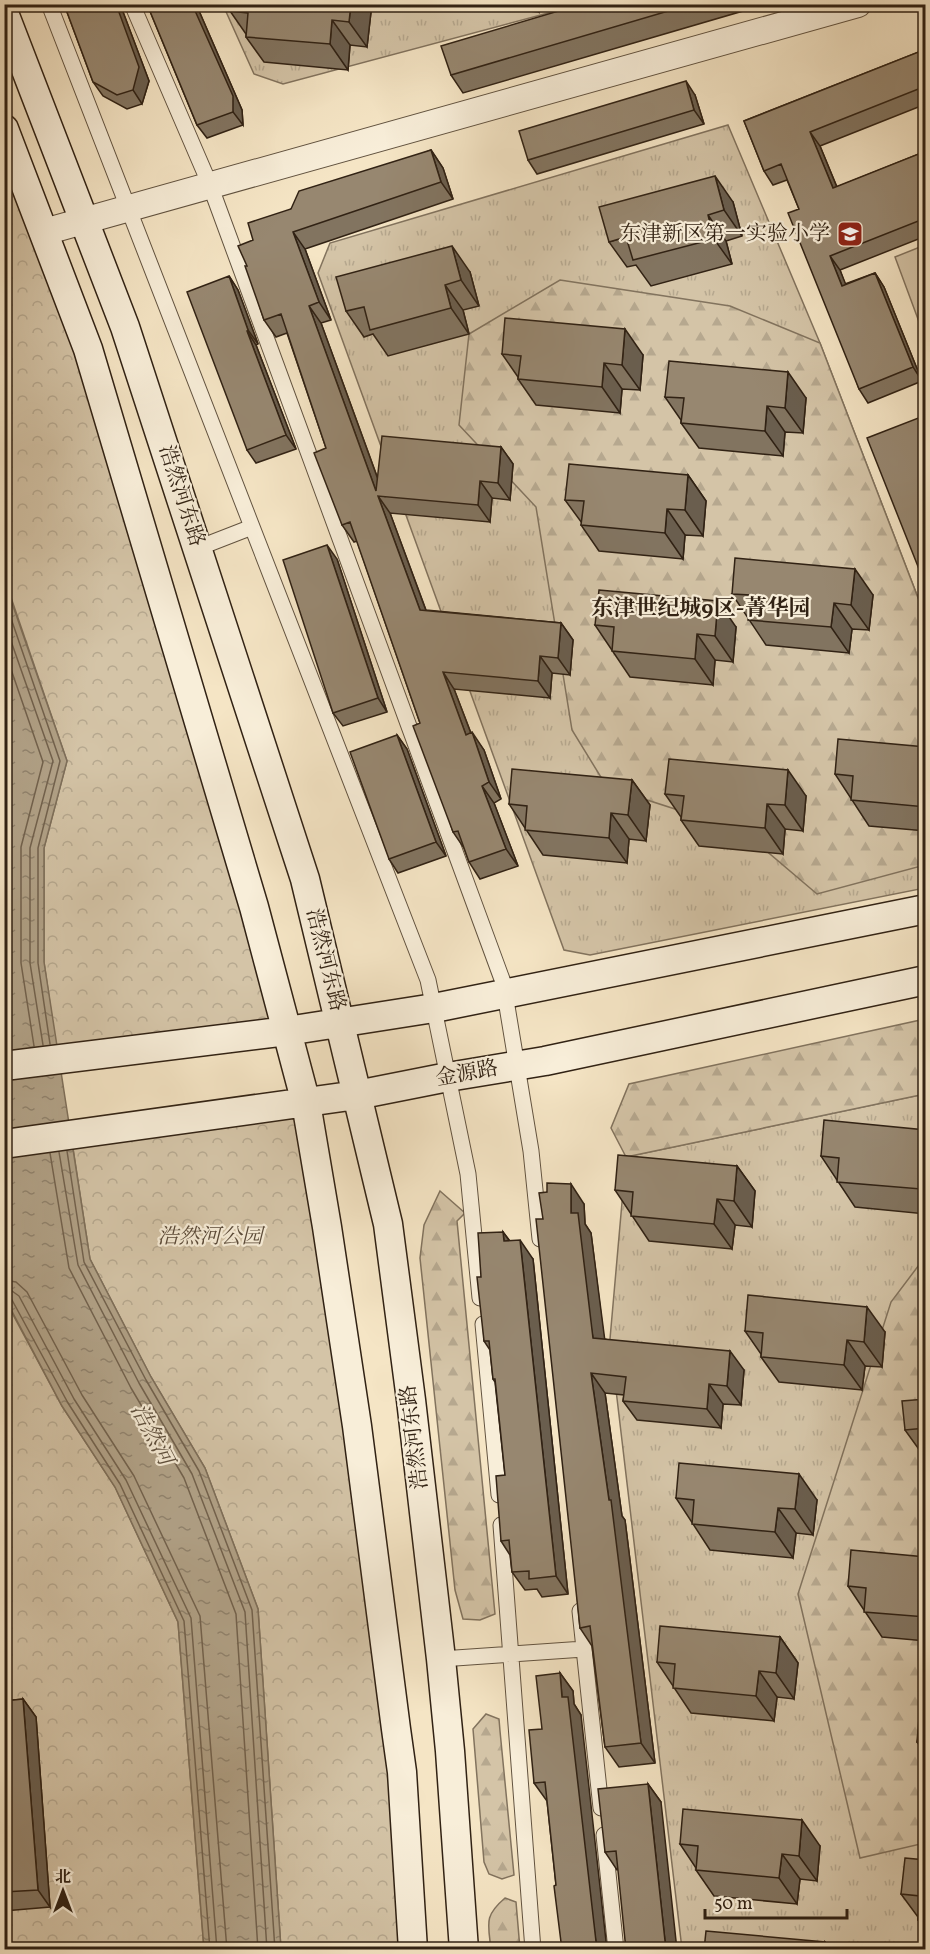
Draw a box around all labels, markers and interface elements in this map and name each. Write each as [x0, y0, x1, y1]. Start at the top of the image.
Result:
school or university icon: 东津新区第一实验小学 [835, 219, 865, 249]
place label: 东津新区第一实验小学 [620, 220, 830, 249]
street label: 浩然河东路 [151, 442, 211, 550]
district label: 东津世纪城9区-菁华园 [591, 594, 811, 625]
street label: 浩然河东路 [298, 906, 352, 1014]
street label: 金源路 [433, 1054, 501, 1094]
park label: 浩然河公园 [158, 1223, 265, 1252]
street label: 浩然河东路 [394, 1383, 436, 1491]
water label: 浩然河 [122, 1399, 182, 1475]
north arrow [33, 1861, 93, 1921]
text: 北 [55, 1867, 71, 1889]
scale bar [705, 1882, 848, 1920]
text: 50 m [714, 1892, 753, 1917]

